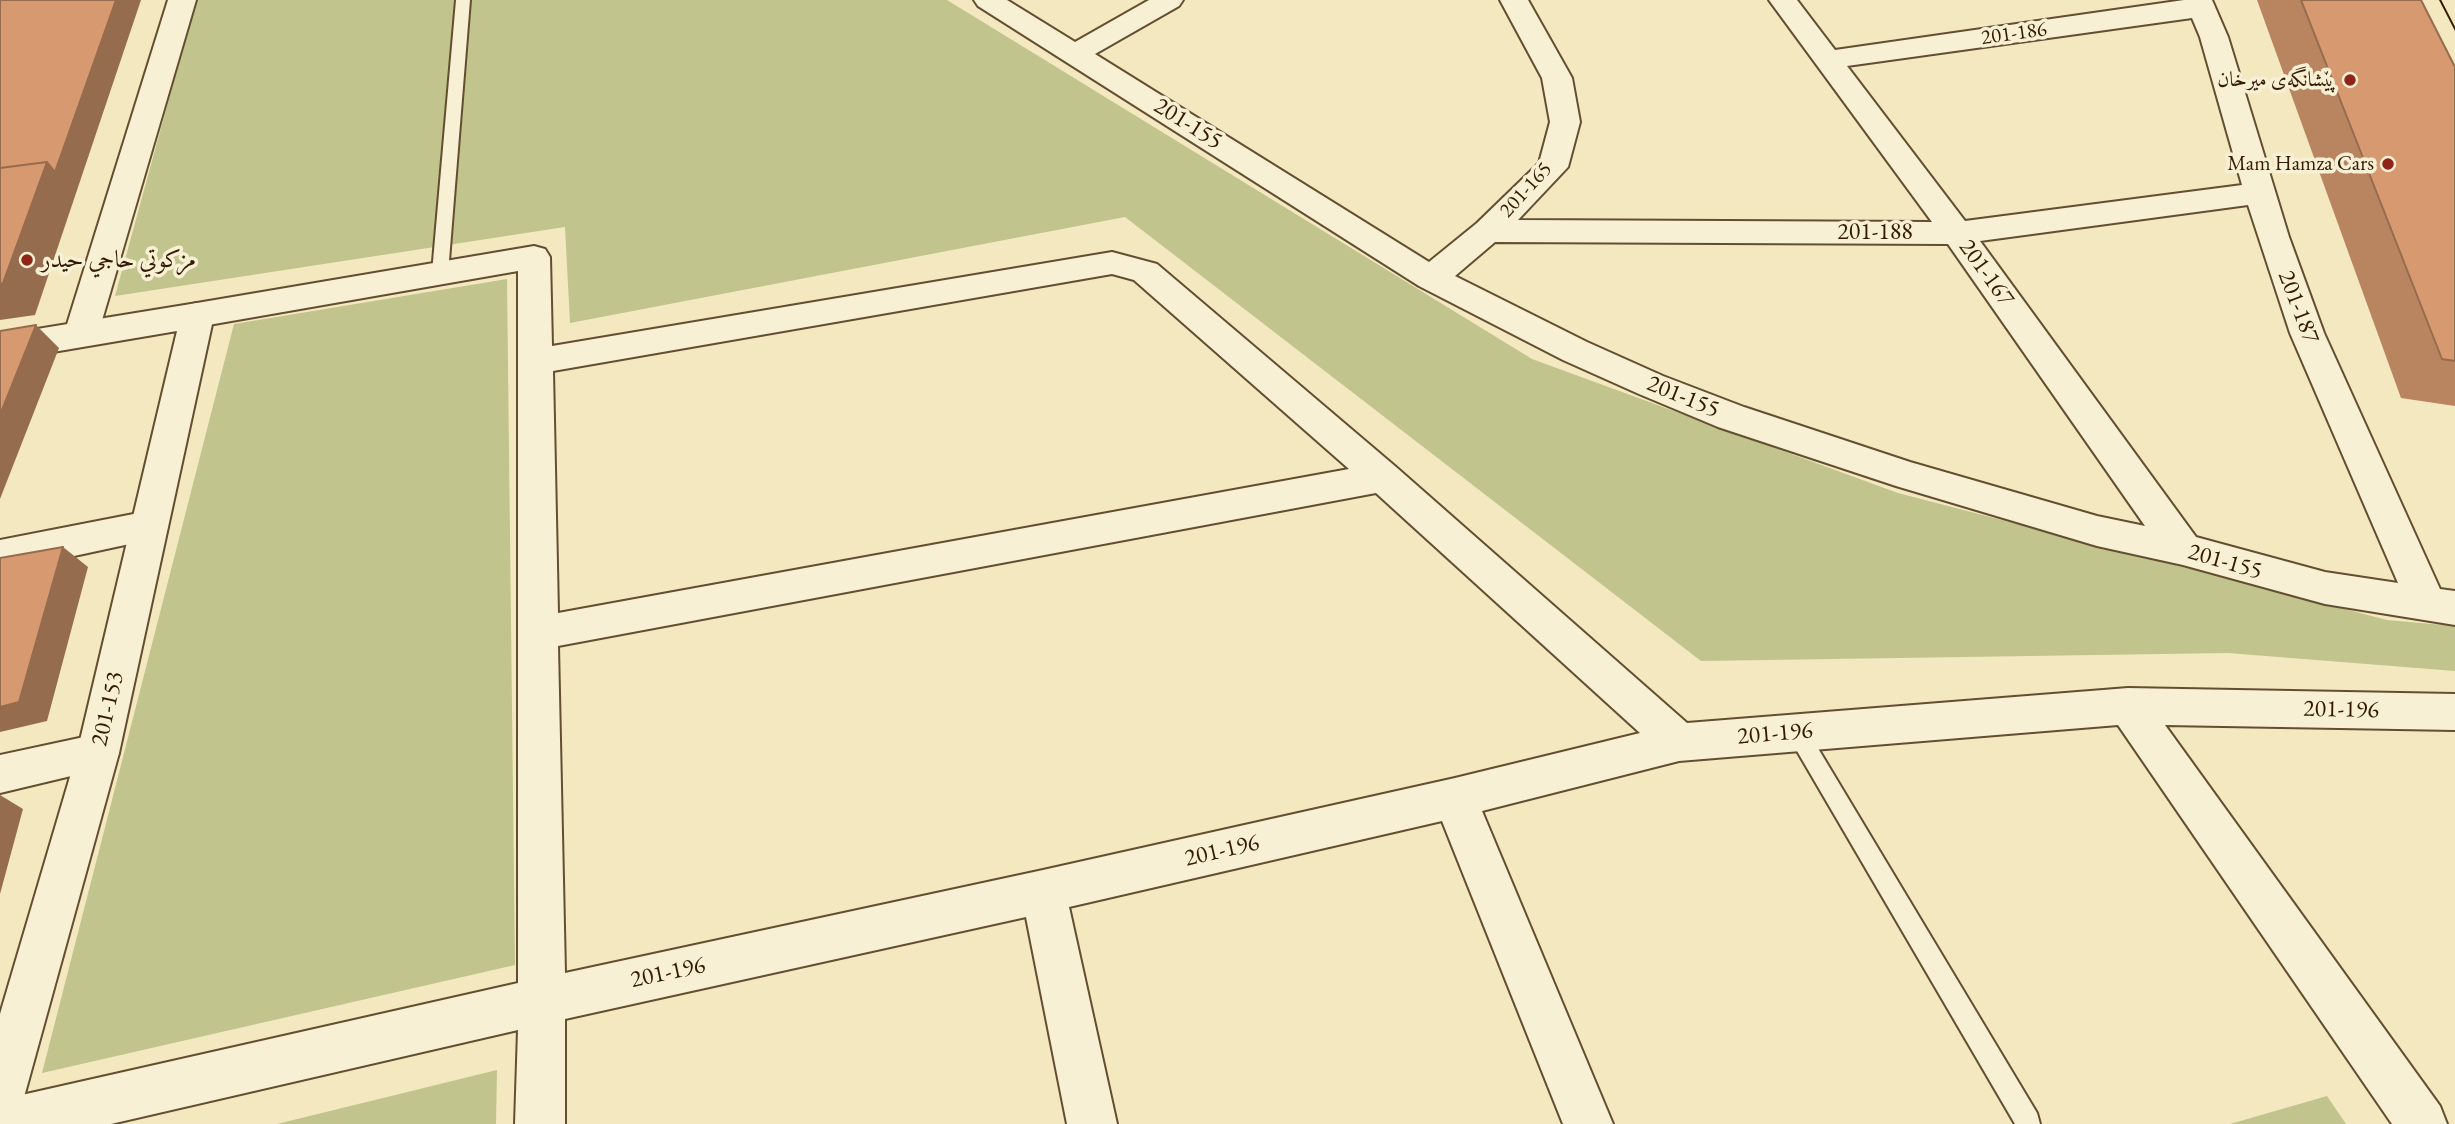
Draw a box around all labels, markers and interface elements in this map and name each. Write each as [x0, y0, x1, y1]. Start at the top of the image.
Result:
street label: 201-186 [1979, 17, 2049, 51]
place label: پێشانگەی میرخان [2217, 67, 2336, 93]
marker: پێشانگەی میرخان [2342, 72, 2358, 88]
street label: 201-155 [1148, 92, 1228, 156]
place label: Mam Hamza Cars [2227, 151, 2374, 177]
marker: Mam Hamza Cars [2380, 156, 2396, 172]
street label: 201-165 [1494, 157, 1558, 223]
street label: 201-188 [1837, 218, 1913, 246]
street label: 201-167 [1952, 234, 2020, 312]
place label: مزكوتي حاجي حيدر [41, 246, 196, 274]
marker: مزكوتي حاجي حيدر [19, 252, 35, 268]
street label: 201-187 [2271, 267, 2325, 347]
street label: 201-155 [1643, 369, 1723, 425]
street label: 201-155 [2185, 538, 2265, 586]
street label: 201-153 [85, 669, 131, 749]
street label: 201-196 [2303, 695, 2379, 725]
street label: 201-196 [1736, 716, 1814, 752]
street label: 201-196 [1182, 828, 1262, 874]
street label: 201-196 [628, 951, 708, 995]

